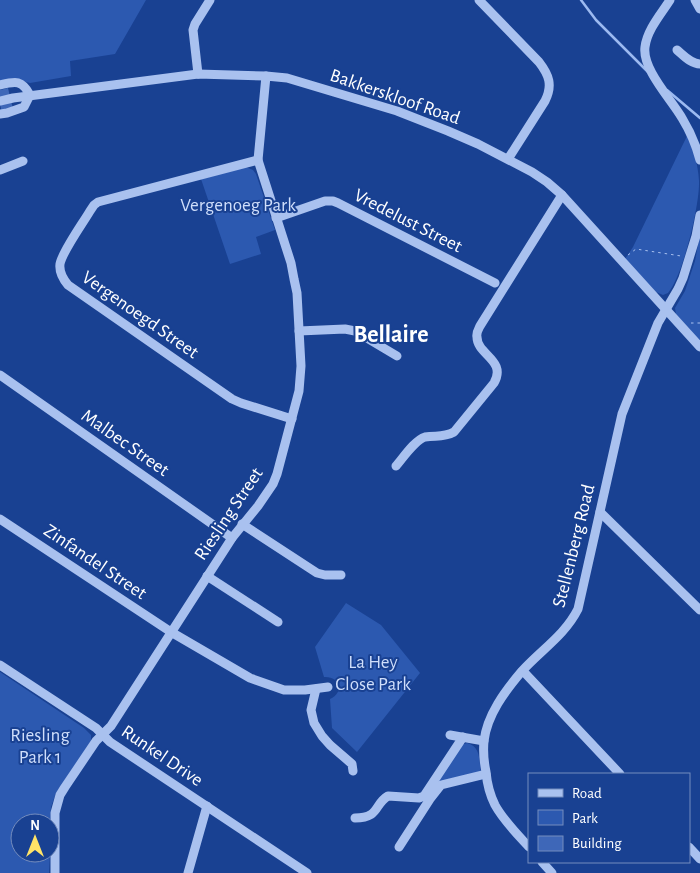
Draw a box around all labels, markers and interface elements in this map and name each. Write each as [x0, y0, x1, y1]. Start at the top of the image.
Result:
street label: Bakkerskloof Road [327, 66, 463, 128]
street label: Vredelust Street [351, 186, 465, 256]
park label: Vergenoeg Park [180, 196, 296, 215]
street label: Vergenoegd Street [78, 268, 202, 362]
district label: Bellaire [353, 323, 429, 347]
street label: Malbec Street [78, 406, 172, 480]
street label: Riesling Street [191, 464, 267, 564]
street label: Stellenberg Road [550, 482, 599, 610]
street label: Zinfandel Street [40, 521, 150, 603]
park label: La Hey Close Park [335, 653, 411, 694]
street label: Runkel Drive [118, 722, 206, 790]
park label: Riesling Park 1 [10, 726, 70, 767]
legend [528, 773, 690, 863]
text: Road [572, 786, 602, 801]
text: Park [572, 811, 598, 826]
north arrow [10, 813, 60, 863]
text: N [30, 819, 40, 833]
text: Building [572, 836, 622, 851]

